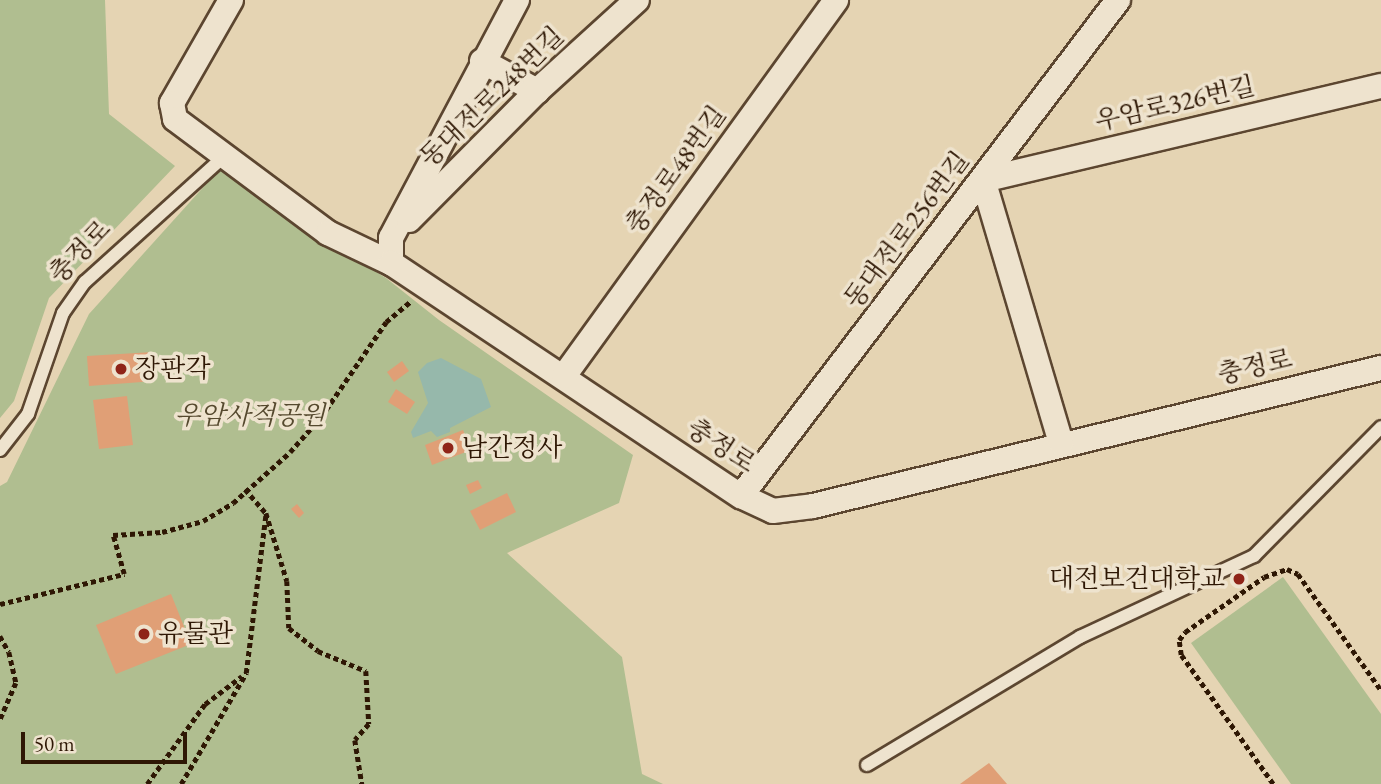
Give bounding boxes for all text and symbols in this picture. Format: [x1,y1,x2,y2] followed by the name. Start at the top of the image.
[413,20,571,174] street label: 동대전로248번길
[1092,70,1258,138] street label: 우암로326번길
[619,100,733,240] street label: 충정로48번길
[838,145,976,315] street label: 동대전로256번길
[43,214,117,290] street label: 충정로
[1215,343,1295,391] street label: 충정로
[135,353,210,385] place label: 장판각
[113,361,129,377] marker: 장판각
[175,400,325,432] park label: 우암사적공원
[681,412,761,480] street label: 충정로
[462,432,562,464] place label: 남간정사
[440,440,456,456] marker: 남간정사
[1049,563,1225,595] place label: 대전보건대학교
[1231,571,1247,587] marker: 대전보건대학교
[158,618,233,650] place label: 유물관
[136,626,152,642] marker: 유물관
[24,718,191,762] scale bar
[34,730,75,757] text: 50 m

